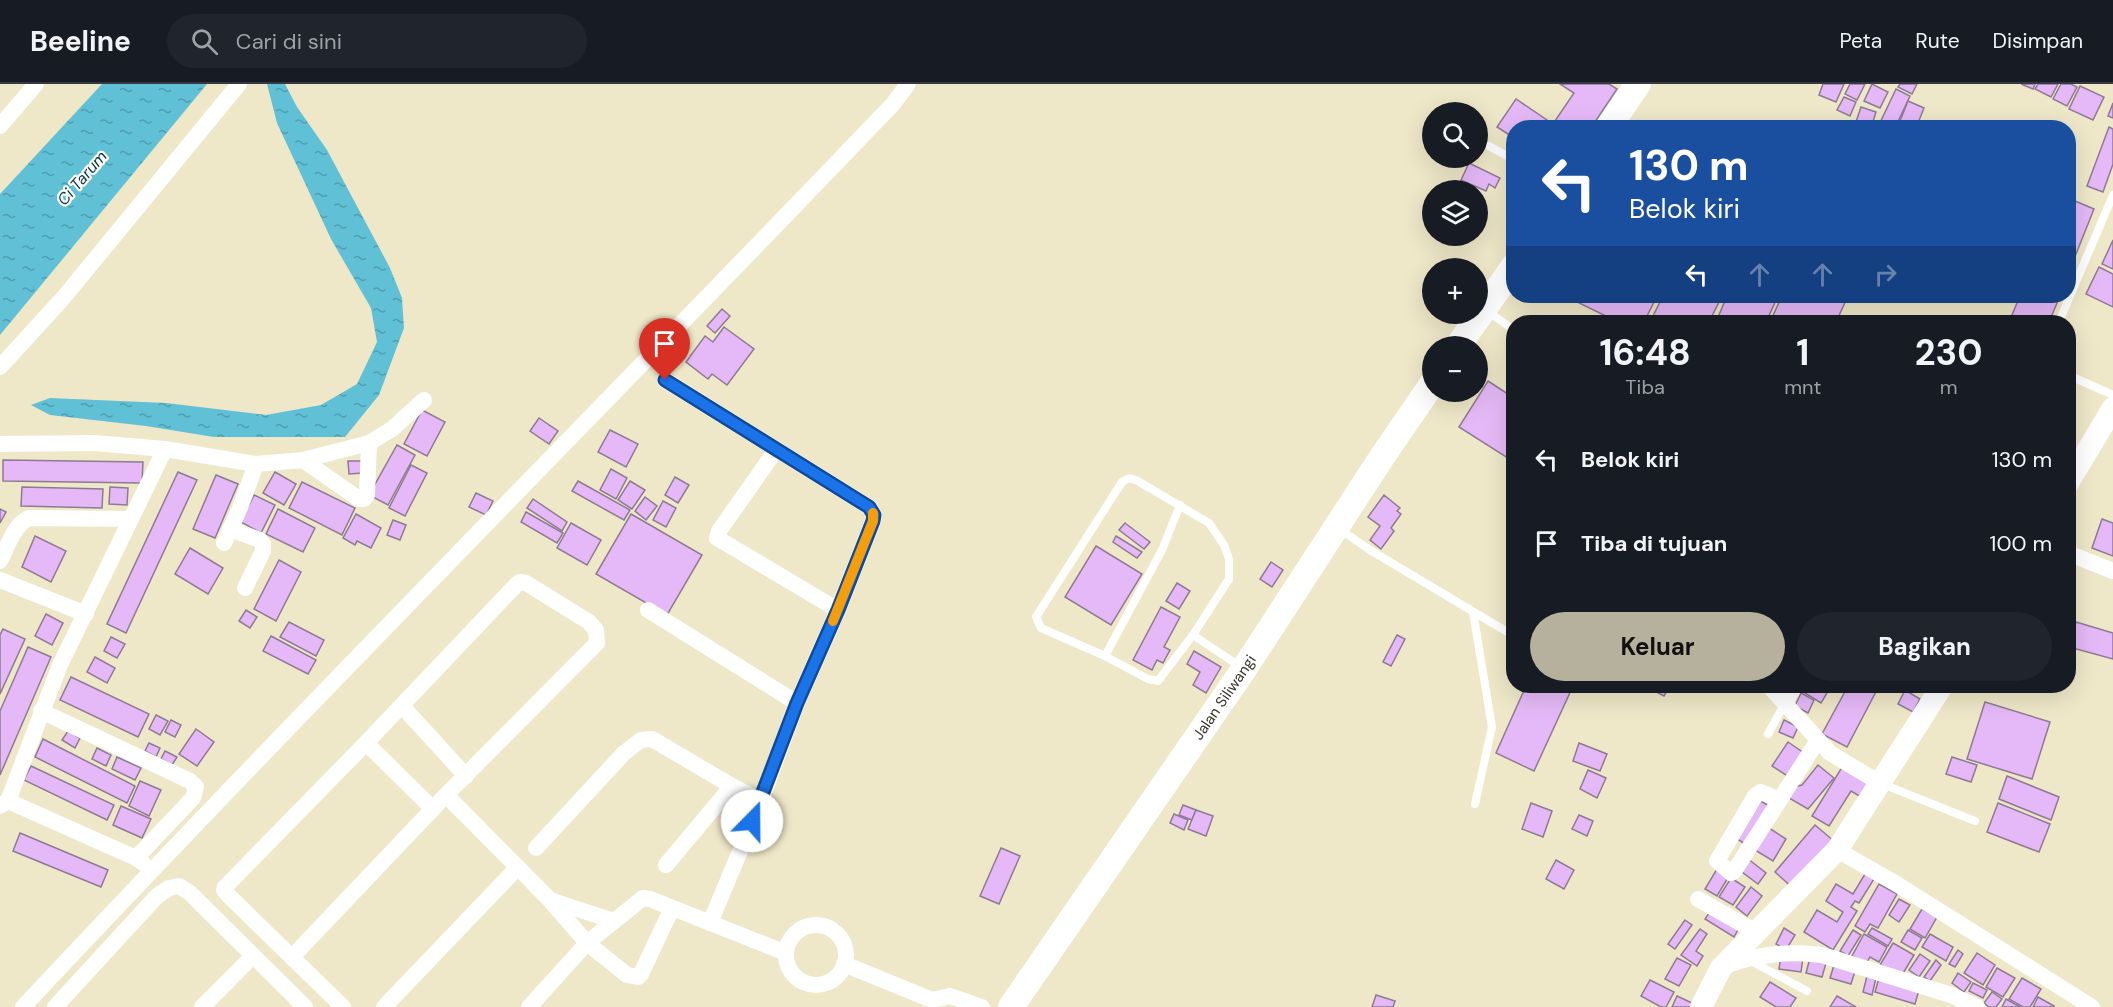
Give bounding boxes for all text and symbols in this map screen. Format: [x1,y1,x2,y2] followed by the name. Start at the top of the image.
[167,14,587,68] search box
[30,23,131,60] text: Beeline
[188,25,221,58] icon: search
[236,27,342,56] text: Cari di sini
[1839,27,1882,55] text: Peta
[1915,27,1960,55] text: Rute
[1993,27,2083,55] text: Disimpan
[1422,102,1488,402] map controls
[1422,102,1488,168] button: search
[1629,138,1749,193] text: 130 m
[1530,144,1608,222] icon: left
[52,146,112,210] water label: Ci Tarum
[1422,180,1488,246] button: layers
[1629,191,1740,226] text: Belok kiri
[1422,258,1488,324] button: +
[1680,258,1713,291] icon: left
[1743,258,1776,291] icon: ahead
[1806,258,1839,291] icon: ahead
[1869,258,1902,291] icon: right
[639,318,690,380] pin
[648,327,681,360] icon: arrive
[1599,329,1691,376] text: 16:48
[1796,329,1809,376] text: 1
[1915,329,1983,376] text: 230
[1422,336,1488,402] button: −
[1625,374,1665,400] text: Tiba
[1784,374,1821,400] text: mnt
[1940,374,1958,400] text: m
[1530,443,1563,476] icon: left
[1581,445,1679,474] text: Belok kiri
[1992,445,2052,474] text: 130 m
[1530,527,1563,560] icon: arrive
[1581,529,1727,558] text: Tiba di tujuan
[1990,529,2052,558] text: 100 m
[1530,612,1785,681] button: Keluar
[1797,612,2052,681] button: Bagikan
[1188,651,1261,744] street label: Jalan Siliwangi
[720,789,784,853] position arrow

